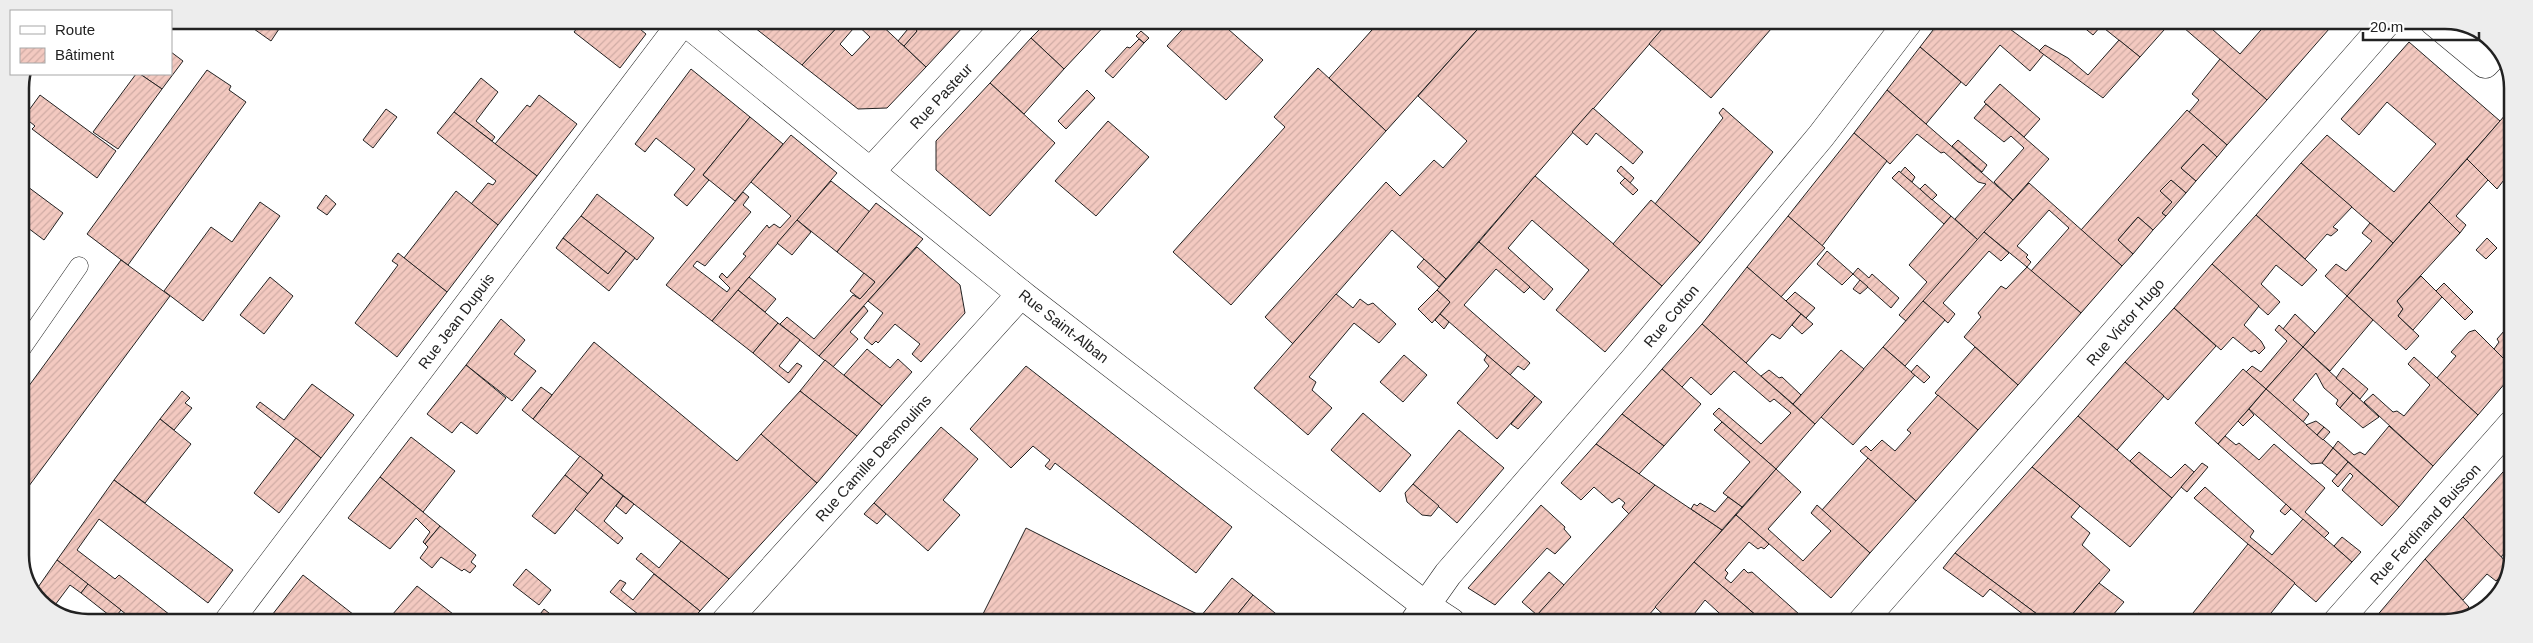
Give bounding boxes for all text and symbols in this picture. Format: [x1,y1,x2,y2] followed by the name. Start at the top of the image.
[10,10,172,75] legend
[2363,10,2479,42] scale bar
[2370,18,2403,35] text: 20 m
[55,21,95,38] text: Route
[55,46,115,63] text: Bâtiment
[906,60,976,132] street label: Rue Pasteur
[415,270,497,372] street label: Rue Jean Dupuis
[2083,275,2167,369] street label: Rue Victor Hugo
[1640,281,1702,351] street label: Rue Cotton
[1016,286,1112,366] street label: Rue Saint-Alban
[812,391,934,525] street label: Rue Camille Desmoulins
[2366,460,2484,588] street label: Rue Ferdinand Buisson

